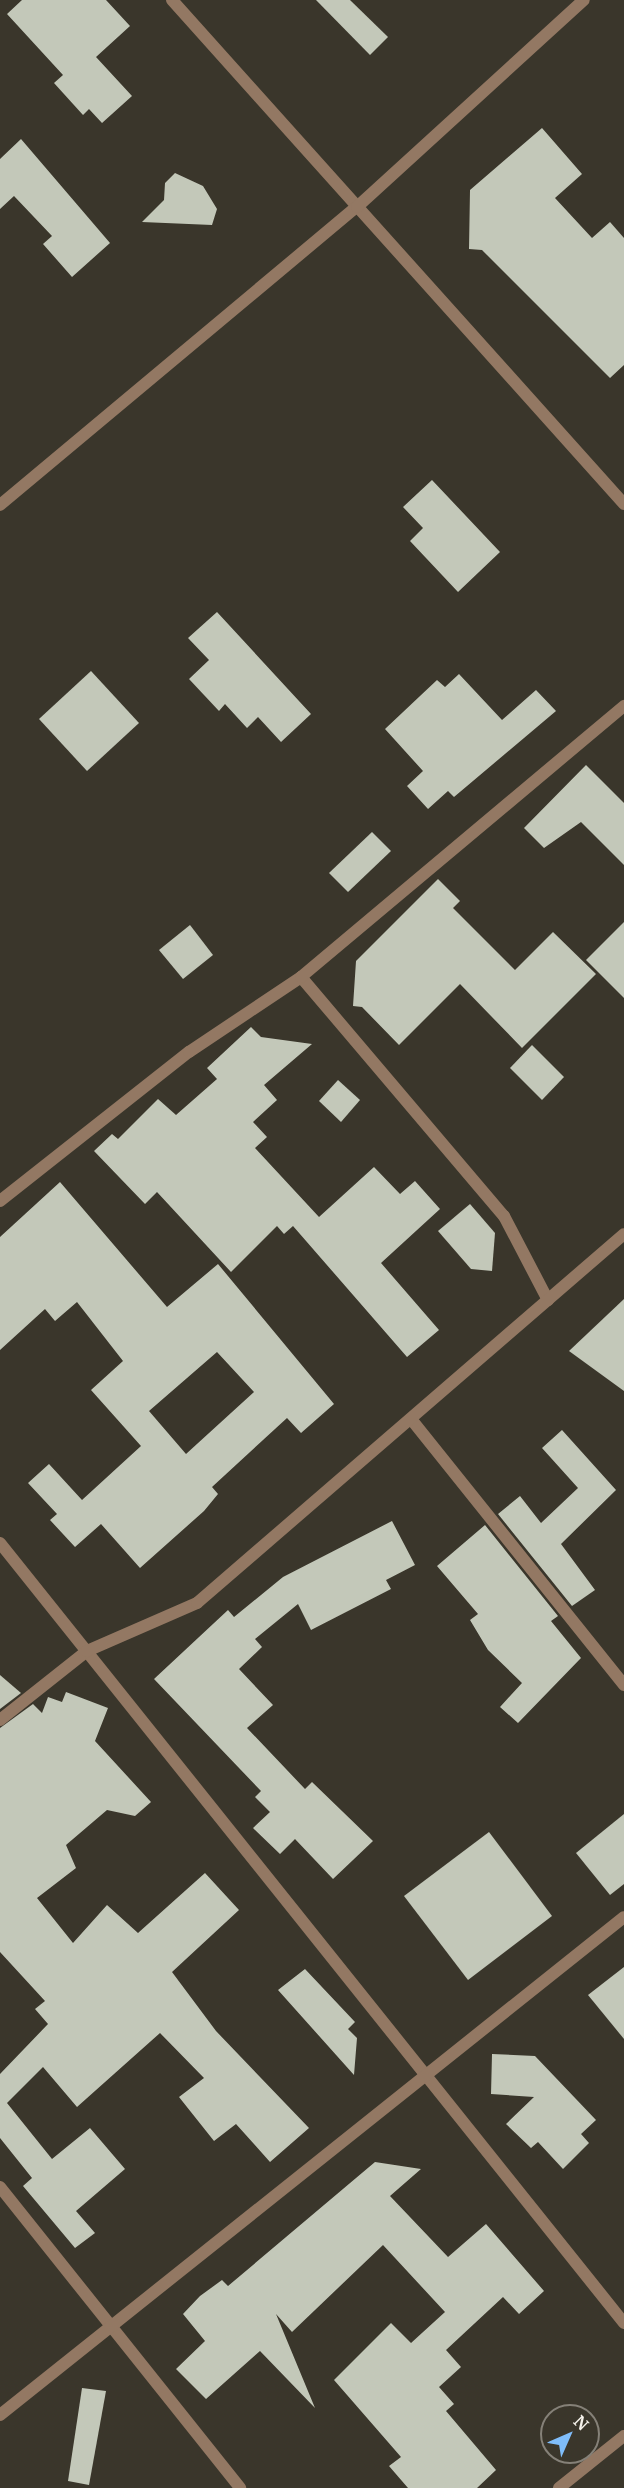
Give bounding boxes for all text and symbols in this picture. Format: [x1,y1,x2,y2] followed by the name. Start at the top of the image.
[540,2404,600,2464] north arrow
[570,2411,593,2434] text: N

